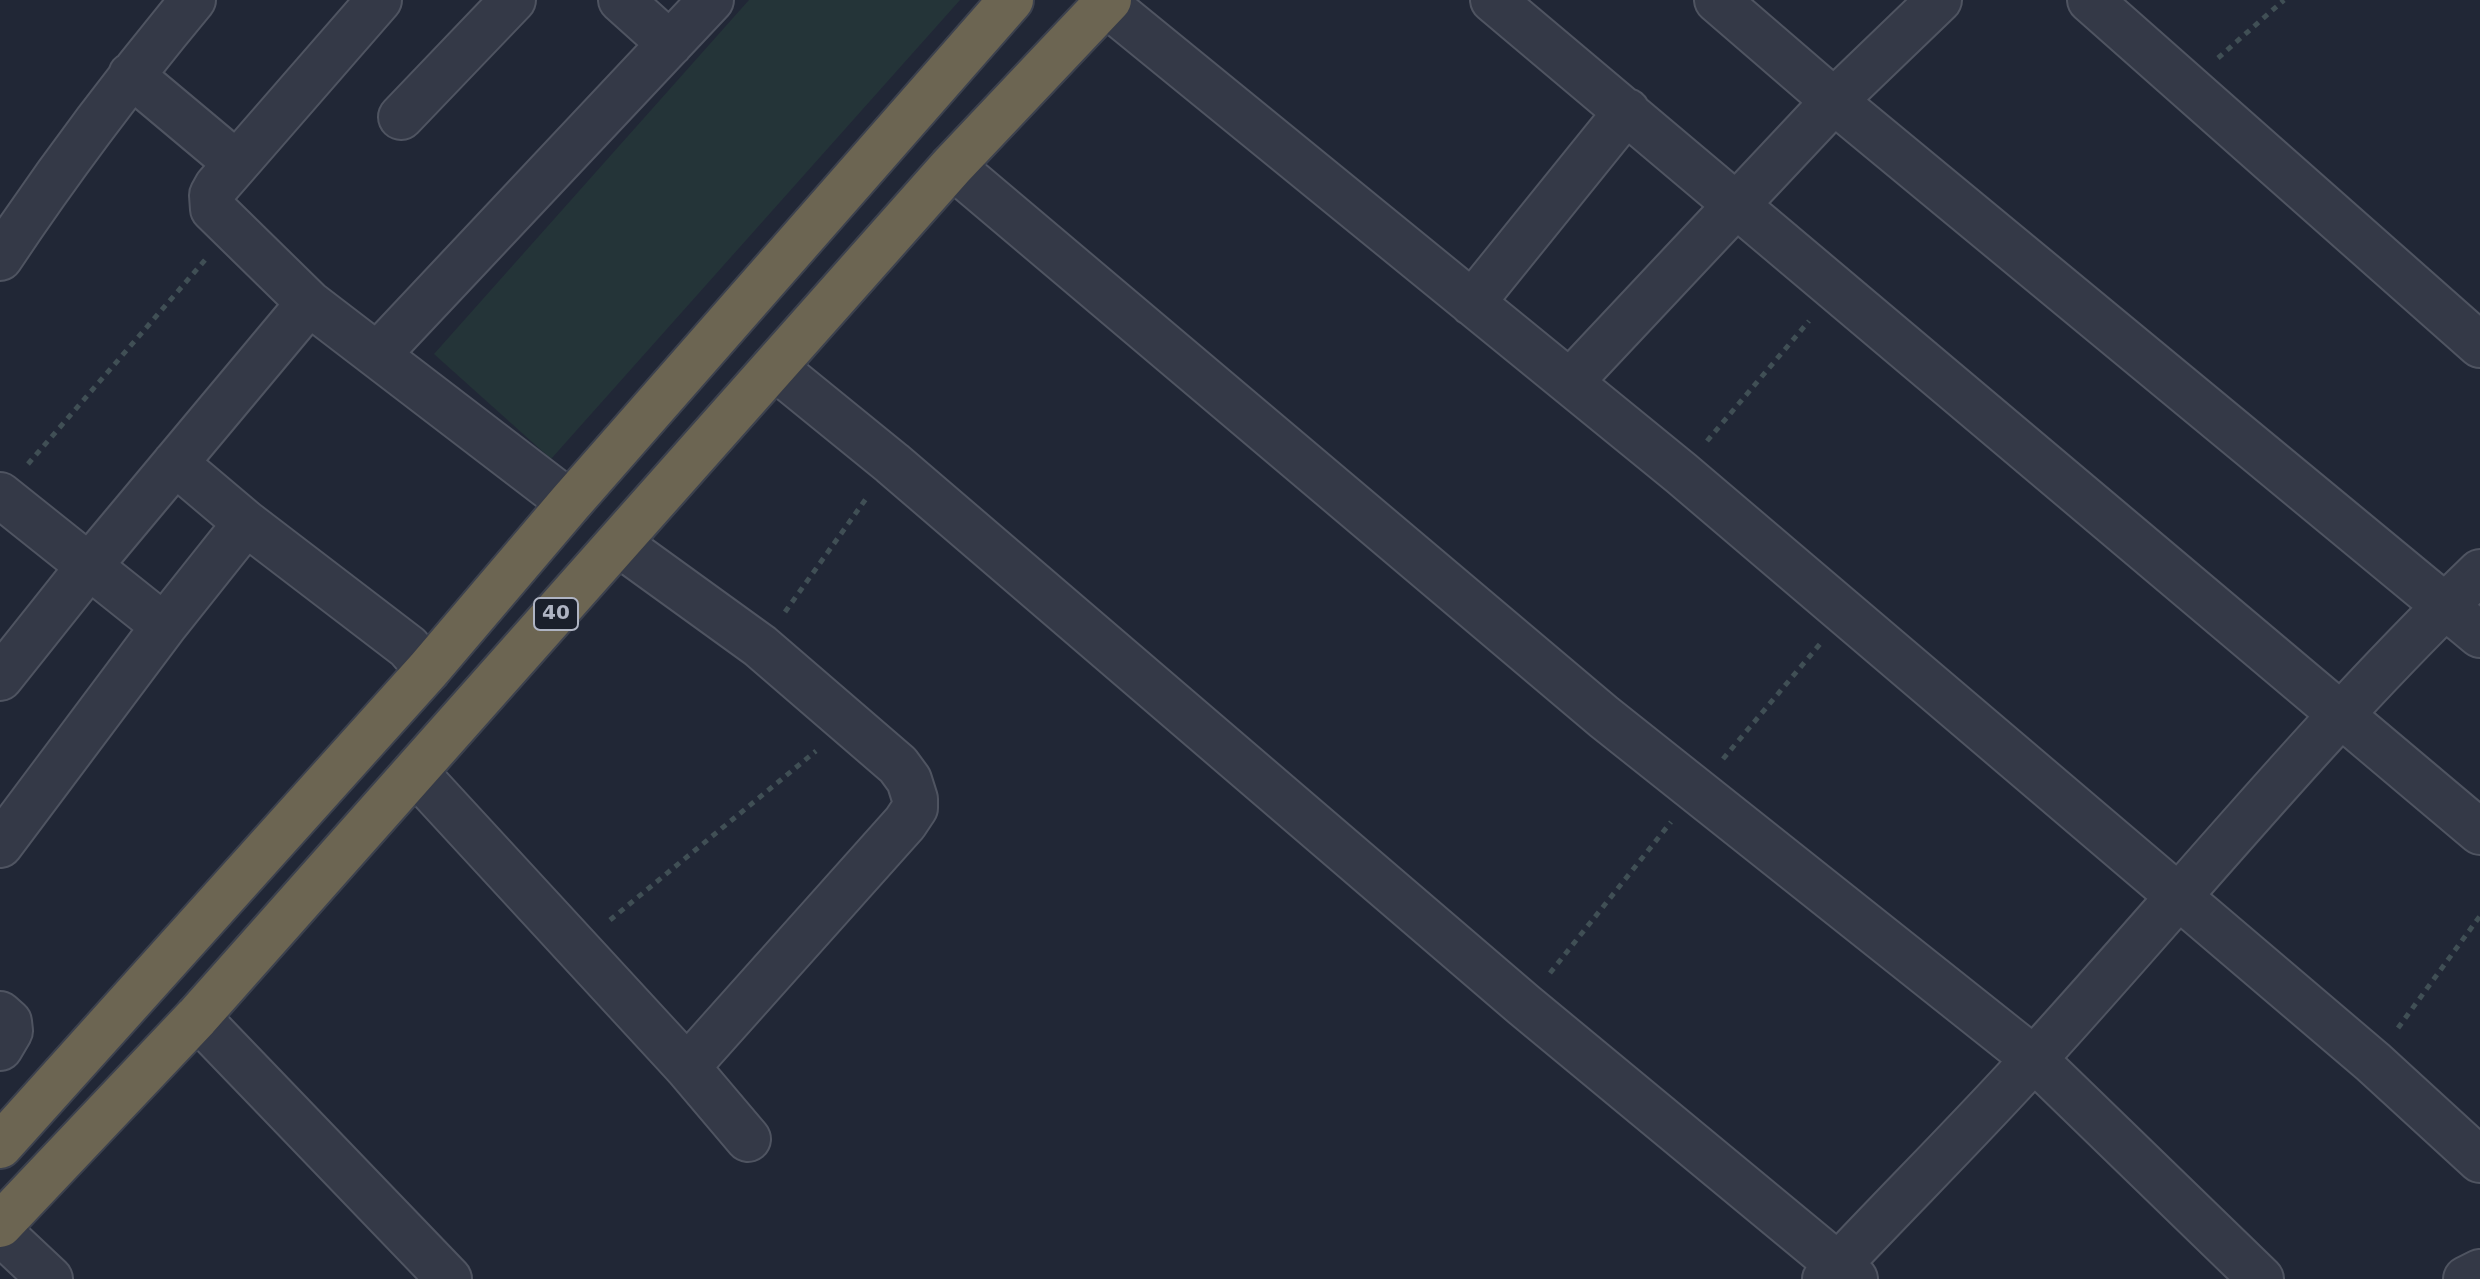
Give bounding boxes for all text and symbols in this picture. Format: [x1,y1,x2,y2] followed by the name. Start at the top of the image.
[534,598,578,630] road number: 40

